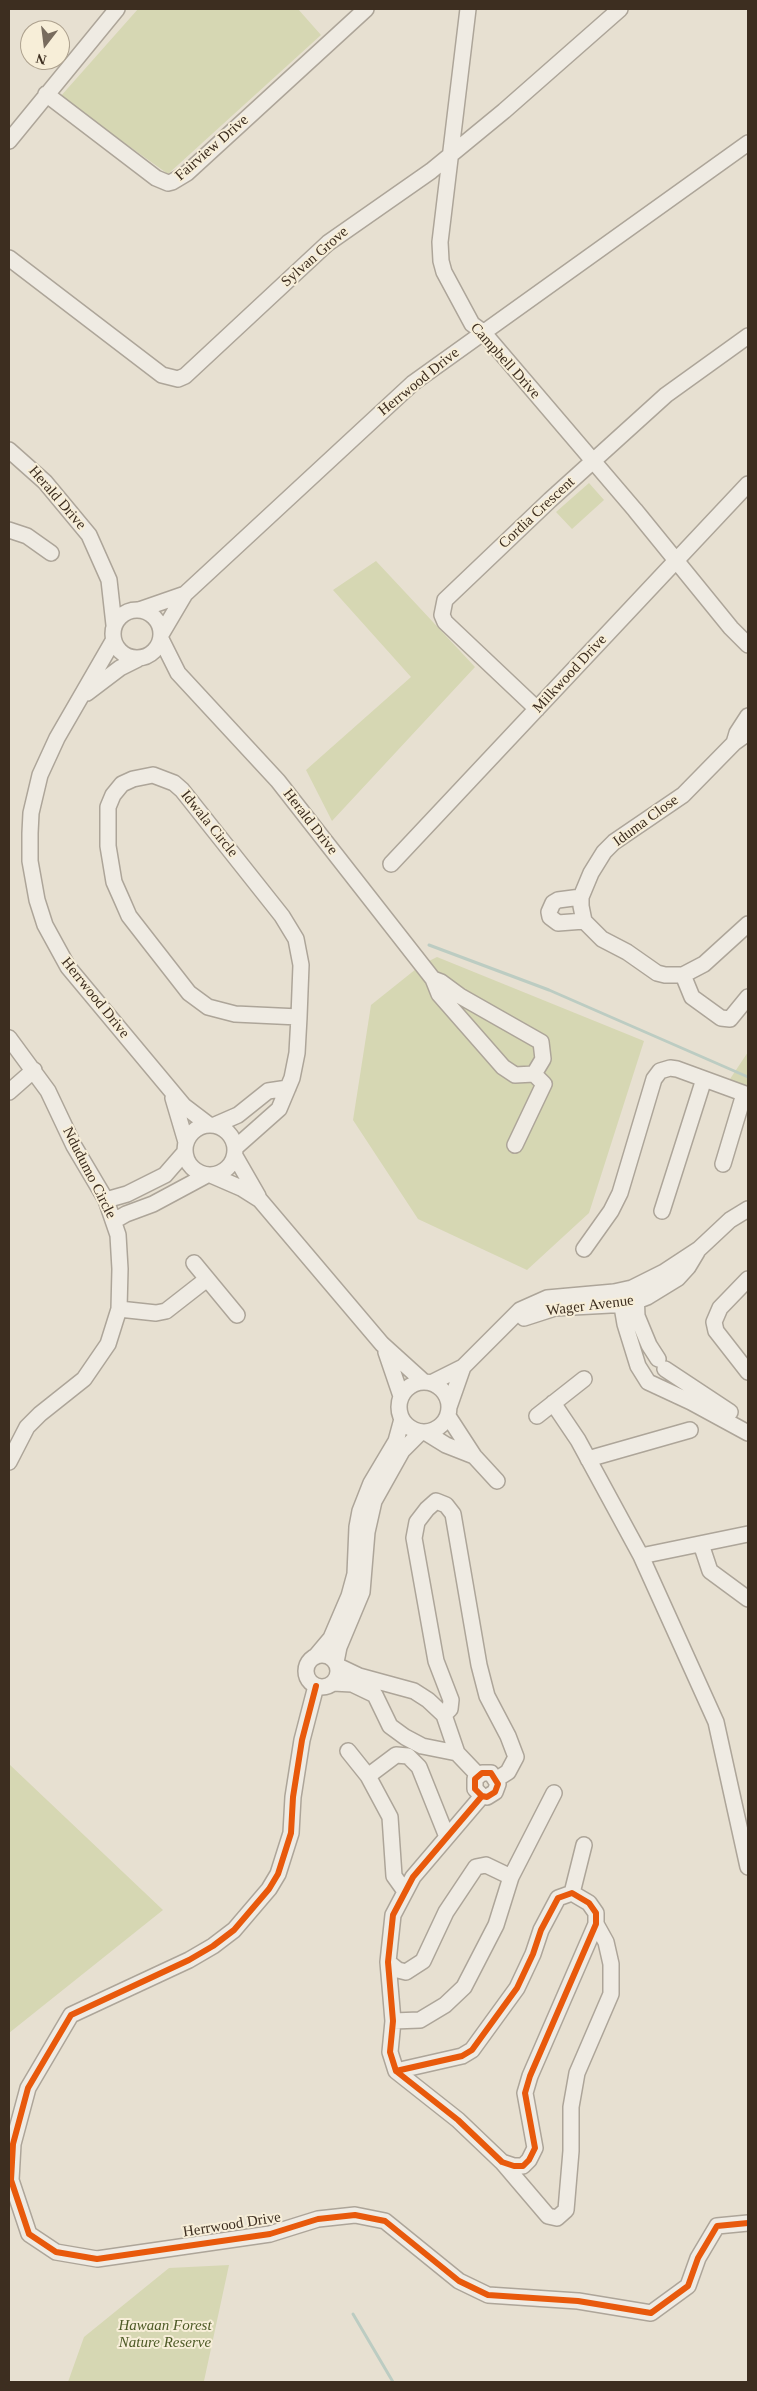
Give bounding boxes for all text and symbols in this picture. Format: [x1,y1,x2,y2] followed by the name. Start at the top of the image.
[20,20,70,70] north arrow
[34,50,48,68] text: N
[172,111,252,185] street label: Fairview Drive
[278,223,352,291] street label: Sylvan Grove
[466,319,544,403] street label: Campbell Drive
[375,344,463,420] street label: Herrwood Drive
[24,462,90,534] street label: Herald Drive
[495,473,579,553] street label: Cordia Crescent
[529,631,611,717] street label: Milkwood Drive
[279,785,341,859] street label: Herald Drive
[176,787,242,861] street label: Idwala Circle
[610,791,682,851] street label: Iduma Close
[57,954,133,1042] street label: Herrwood Drive
[58,1124,120,1222] street label: Ndudumo Circle
[545,1292,635,1320] street label: Wager Avenue
[182,2208,282,2242] street label: Herrwood Drive
[118,2317,212,2352] park label: Hawaan Forest Nature Reserve

